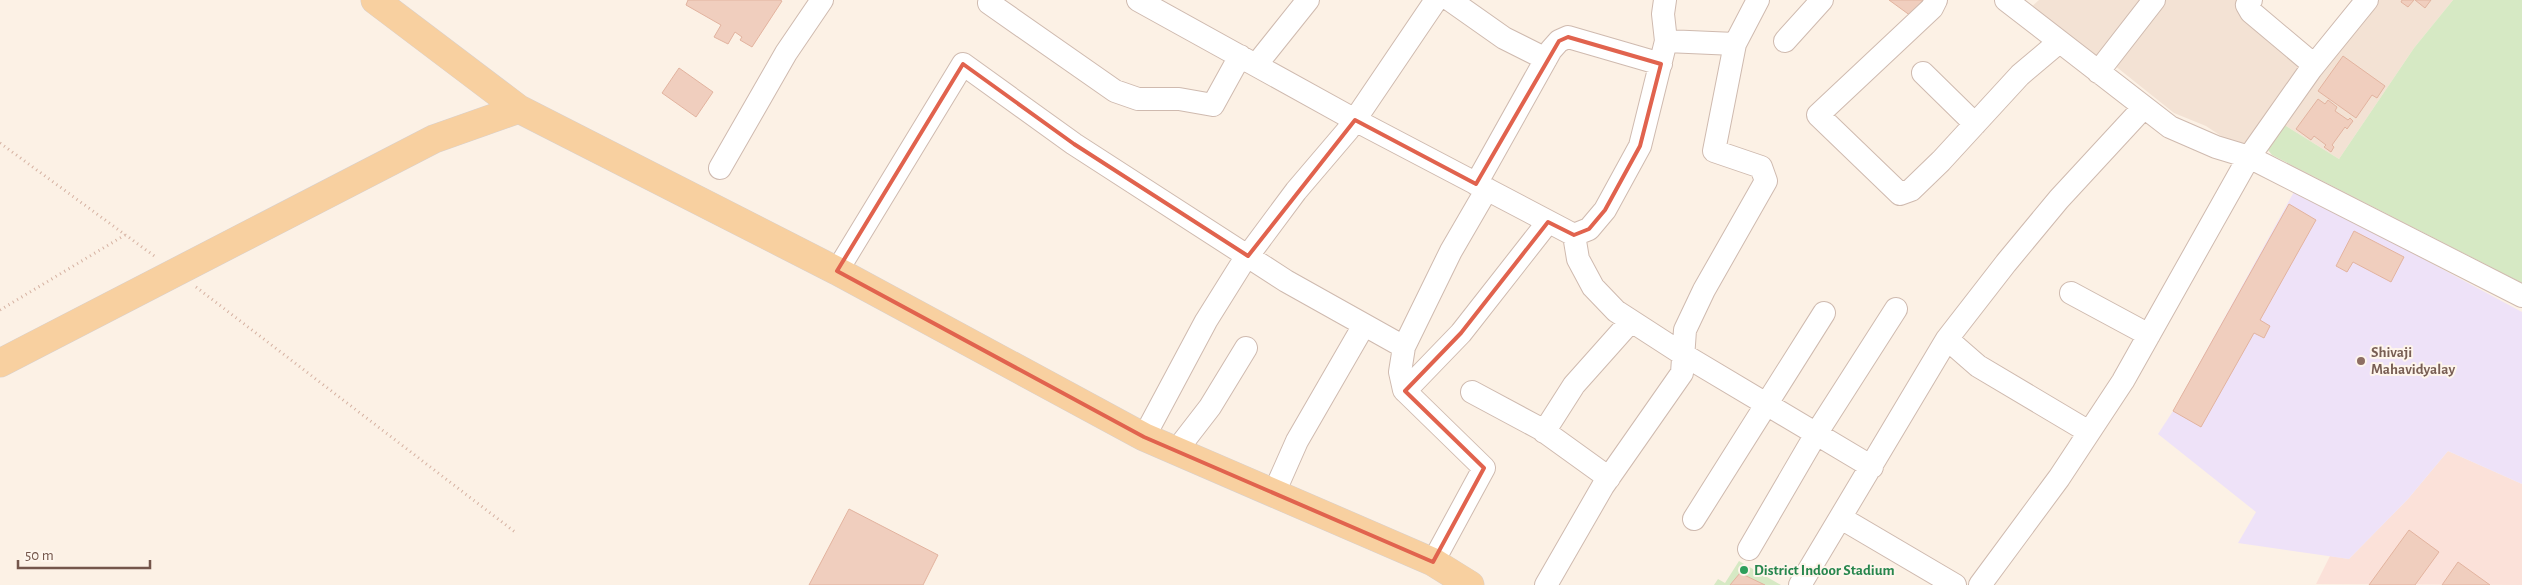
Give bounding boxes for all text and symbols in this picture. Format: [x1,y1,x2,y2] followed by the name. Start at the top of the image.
[2371,345,2455,377] place label: Shivaji Mahavidyalay
[2355,355,2367,367] marker: Shivaji Mahavidyalay
[18,538,150,570] scale bar
[25,548,54,563] text: 50 m
[1754,563,1895,578] place label: District Indoor Stadium
[1738,564,1750,576] marker: District Indoor Stadium

